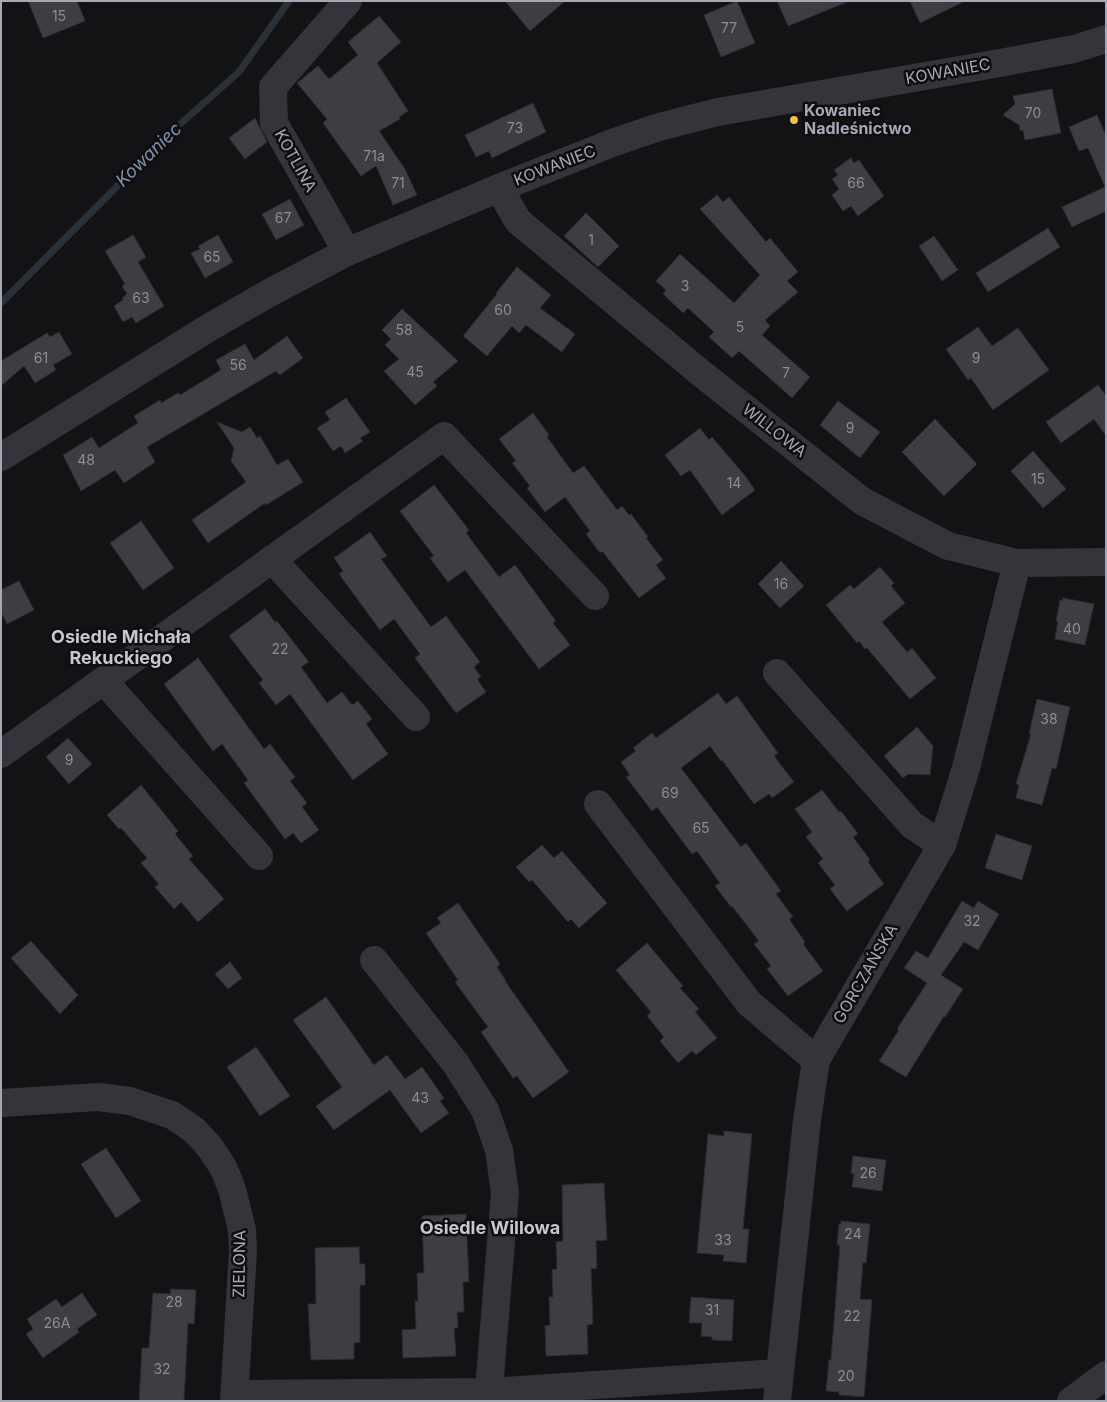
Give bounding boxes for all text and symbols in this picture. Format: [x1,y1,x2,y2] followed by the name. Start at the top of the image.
[52,9,66,25] house number: 15
[721,21,737,37] house number: 77
[904,55,992,89] street label: KOWANIEC
[804,101,911,139] place label: Kowaniec Nadleśnictwo
[1025,106,1041,122] house number: 70
[788,114,800,126] marker: Kowaniec Nadleśnictwo
[112,118,186,192] water label: Kowaniec
[507,121,523,137] house number: 73
[270,126,320,196] street label: KOTLINA
[511,142,599,190] street label: KOWANIEC
[363,149,385,165] house number: 71a
[391,176,405,192] house number: 71
[847,176,865,192] house number: 66
[275,211,291,227] house number: 67
[588,233,594,249] house number: 1
[203,250,221,266] house number: 65
[681,279,689,295] house number: 3
[132,291,150,307] house number: 63
[494,303,512,319] house number: 60
[736,320,744,336] house number: 5
[395,323,413,339] house number: 58
[34,351,48,367] house number: 61
[972,351,980,367] house number: 9
[229,358,247,374] house number: 56
[406,365,424,381] house number: 45
[782,366,790,382] house number: 7
[738,400,810,462] street label: WILLOWA
[846,421,854,437] house number: 9
[77,453,95,469] house number: 48
[1031,472,1045,488] house number: 15
[727,476,741,492] house number: 14
[774,577,788,593] house number: 16
[1063,622,1081,638] house number: 40
[51,627,191,670] district label: Osiedle Michała Rekuckiego
[271,642,289,658] house number: 22
[1040,712,1058,728] house number: 38
[65,753,73,769] house number: 9
[661,786,679,802] house number: 69
[692,821,710,837] house number: 65
[963,914,981,930] house number: 32
[830,921,902,1027] street label: GORCZAŃSKA
[411,1091,429,1107] house number: 43
[859,1166,877,1182] house number: 26
[420,1218,560,1240] district label: Osiedle Willowa
[844,1227,862,1243] house number: 24
[230,1230,250,1298] street label: ZIELONA
[714,1233,732,1249] house number: 33
[165,1295,183,1311] house number: 28
[705,1303,719,1319] house number: 31
[843,1309,861,1325] house number: 22
[44,1316,70,1332] house number: 26A
[153,1362,171,1378] house number: 32
[837,1369,855,1385] house number: 20

